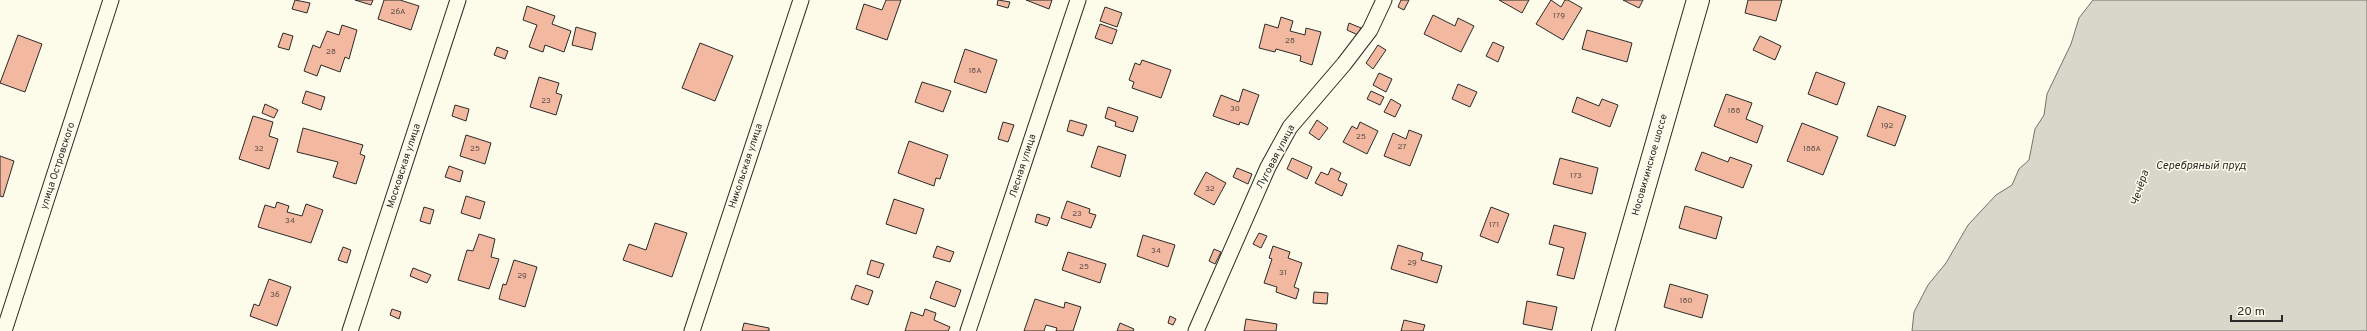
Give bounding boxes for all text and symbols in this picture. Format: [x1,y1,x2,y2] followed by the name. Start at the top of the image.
[391,7,406,17] house number: 26А
[1553,11,1565,21] house number: 179
[1285,36,1295,46] house number: 28
[326,47,336,57] house number: 28
[968,66,982,76] house number: 18А
[541,96,551,106] house number: 23
[1230,104,1240,114] house number: 30
[1728,106,1740,116] house number: 188
[1629,113,1671,217] street label: Носовихинское шоссе
[38,120,78,211] street label: улица Островского
[1881,121,1893,131] house number: 192
[384,122,424,210] street label: Московская улица
[726,122,766,210] street label: Никольская улица
[1254,123,1298,191] street label: Луговая улица
[1007,132,1039,200] street label: Лесная улица
[1356,132,1366,142] house number: 25
[1398,142,1407,152] house number: 27
[254,144,264,154] house number: 32
[470,144,480,154] house number: 25
[1803,144,1822,154] house number: 188А
[2156,159,2246,173] water label: Серебряный пруд
[2128,168,2152,207] water label: Чечёра
[1570,171,1582,181] house number: 173
[1205,184,1215,194] house number: 32
[1072,209,1082,219] house number: 23
[285,216,295,226] house number: 34
[1489,220,1499,230] house number: 171
[1151,246,1161,256] house number: 34
[1407,258,1417,268] house number: 29
[1079,262,1089,272] house number: 25
[1279,268,1287,278] house number: 31
[517,271,527,281] house number: 29
[270,290,280,300] house number: 36
[1680,296,1692,306] house number: 180
[2231,297,2282,323] scale bar
[2237,304,2265,320] text: 20 m

